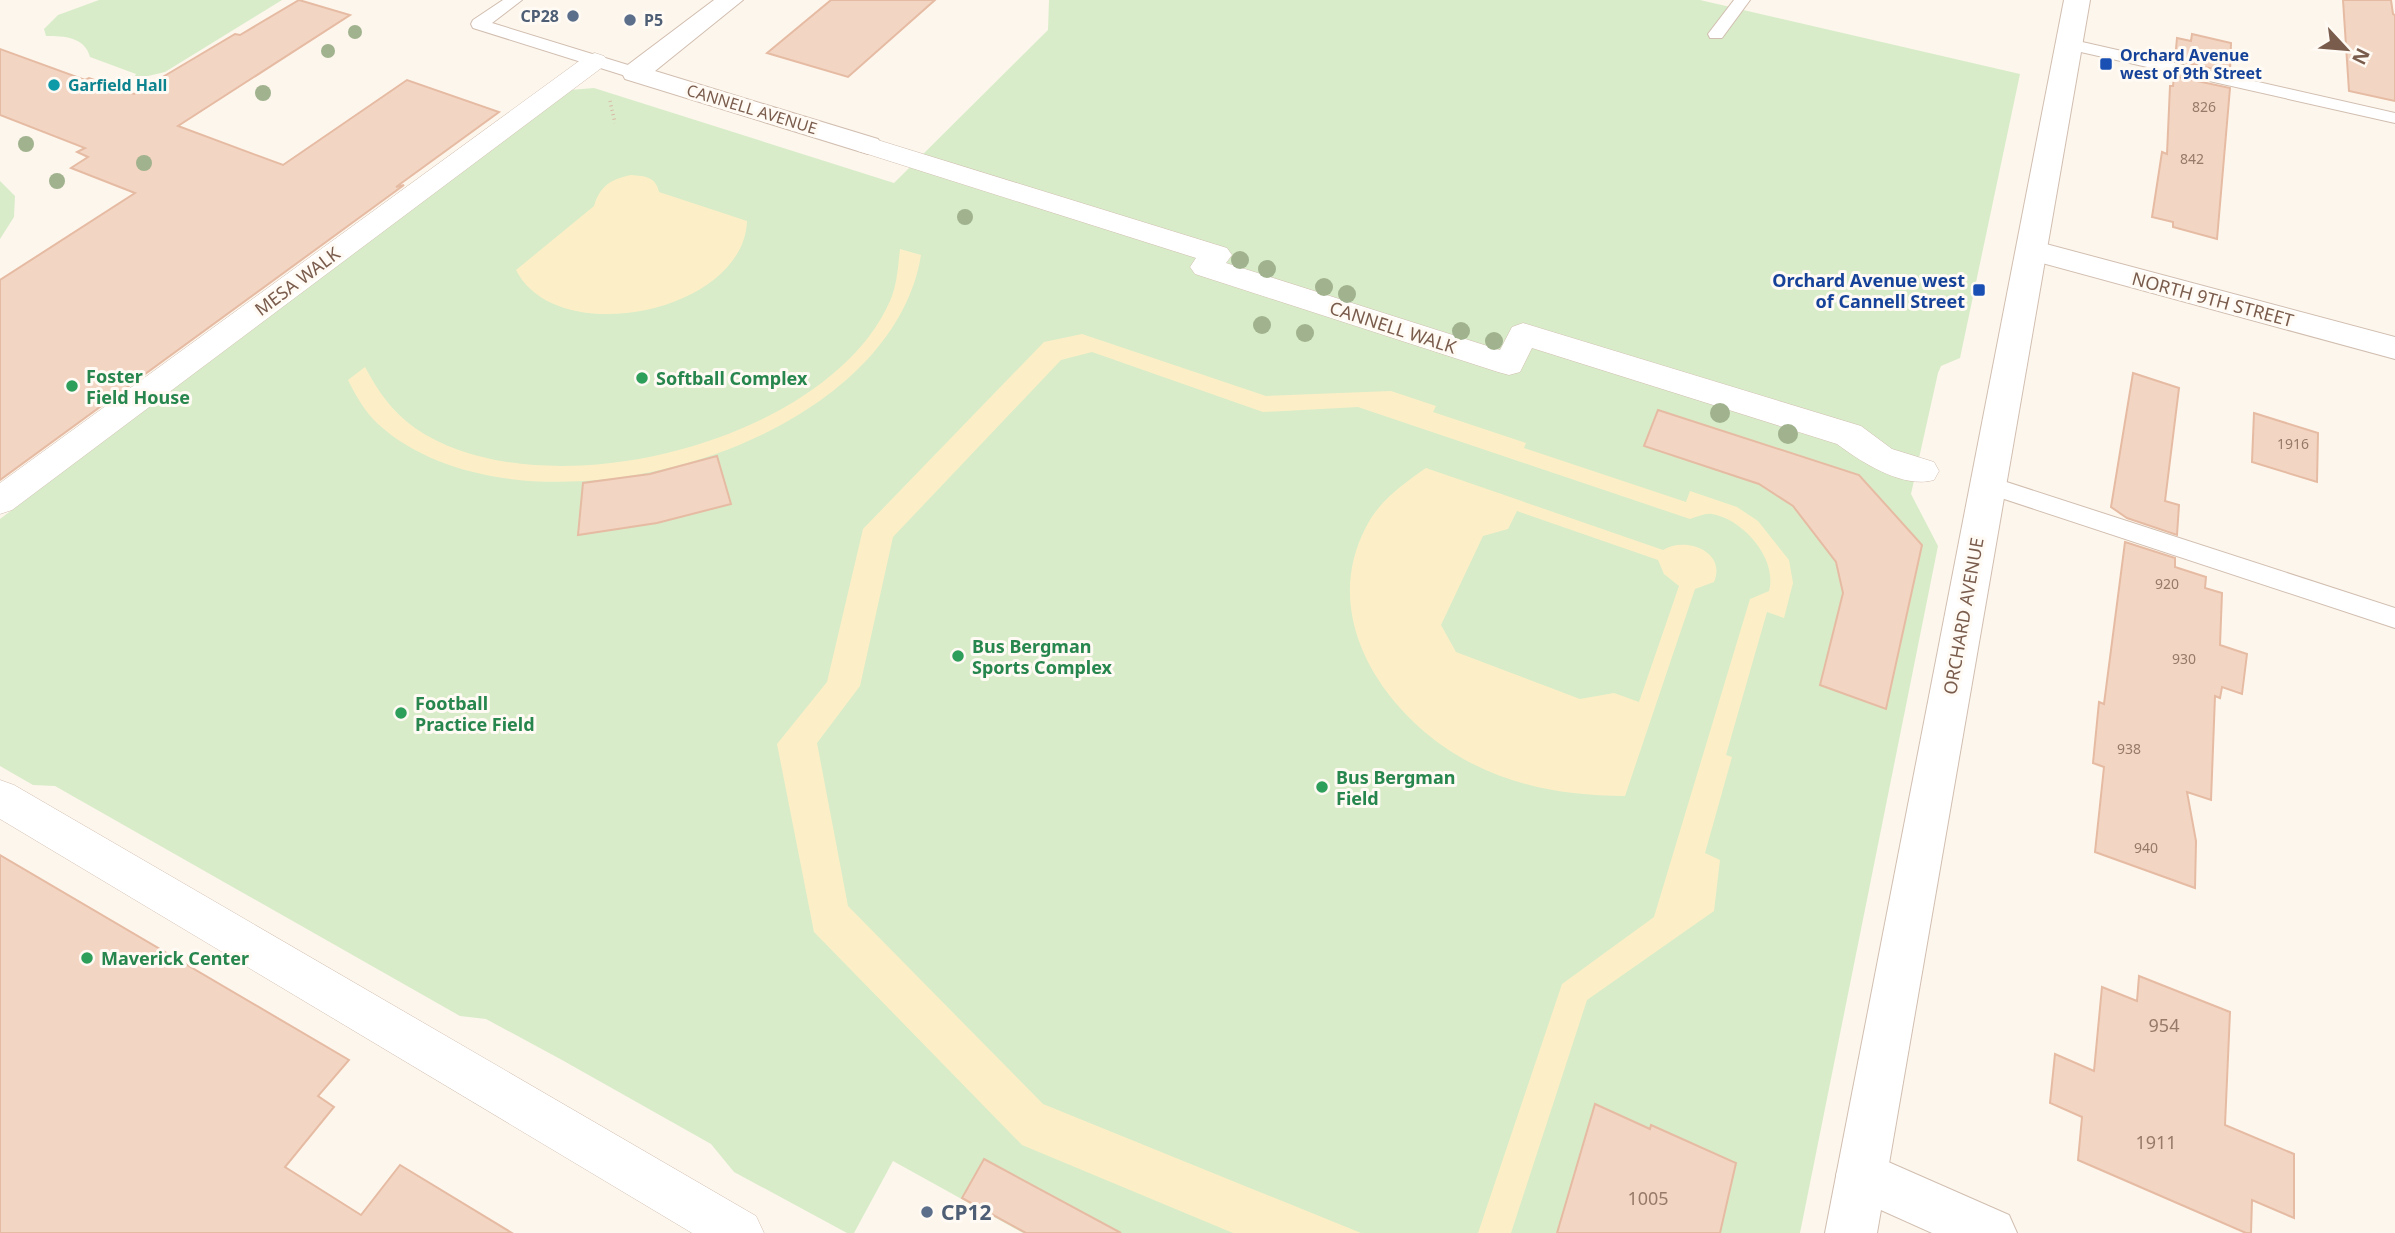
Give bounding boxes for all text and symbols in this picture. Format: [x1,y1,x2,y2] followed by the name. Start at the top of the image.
[520,5,559,27] place label: CP28
[565,8,581,24] marker: CP28
[644,9,663,31] place label: P5
[622,12,638,28] marker: P5
[2311,14,2381,84] north arrow
[2120,44,2262,84] place label: Orchard Avenue west of 9th Street
[2346,44,2376,69] text: N
[2098,56,2114,72] marker: Orchard Avenue west of 9th Street
[68,74,167,96] place label: Garfield Hall
[46,77,62,93] marker: Garfield Hall
[684,79,820,139] street label: CANNELL AVENUE
[2192,97,2216,116] house number: 826
[2180,149,2204,168] house number: 842
[250,241,345,321] street label: MESA WALK
[2130,266,2296,332] street label: NORTH 9TH STREET
[1772,268,1965,313] place label: Orchard Avenue west of Cannell Street
[1971,282,1987,298] marker: Orchard Avenue west of Cannell Street
[1327,295,1460,359] street label: CANNELL WALK
[86,364,190,409] place label: Foster Field House
[656,366,808,390] place label: Softball Complex
[634,370,650,386] marker: Softball Complex
[64,378,80,394] marker: Foster Field House
[2277,434,2309,453] house number: 1916
[1937,536,1989,696] street label: ORCHARD AVENUE
[2155,574,2179,593] house number: 920
[972,634,1113,679] place label: Bus Bergman Sports Complex
[950,648,966,664] marker: Bus Bergman Sports Complex
[2172,649,2196,668] house number: 930
[415,691,535,736] place label: Football Practice Field
[393,705,409,721] marker: Football Practice Field
[2117,739,2141,758] house number: 938
[1336,765,1455,810] place label: Bus Bergman Field
[1314,779,1330,795] marker: Bus Bergman Field
[2134,838,2158,857] house number: 940
[101,946,249,970] place label: Maverick Center
[79,950,95,966] marker: Maverick Center
[2149,1013,2179,1037] house number: 954
[2135,1130,2177,1154] house number: 1911
[1627,1186,1669,1210] house number: 1005
[941,1198,992,1226] place label: CP12
[919,1204,935,1220] marker: CP12

